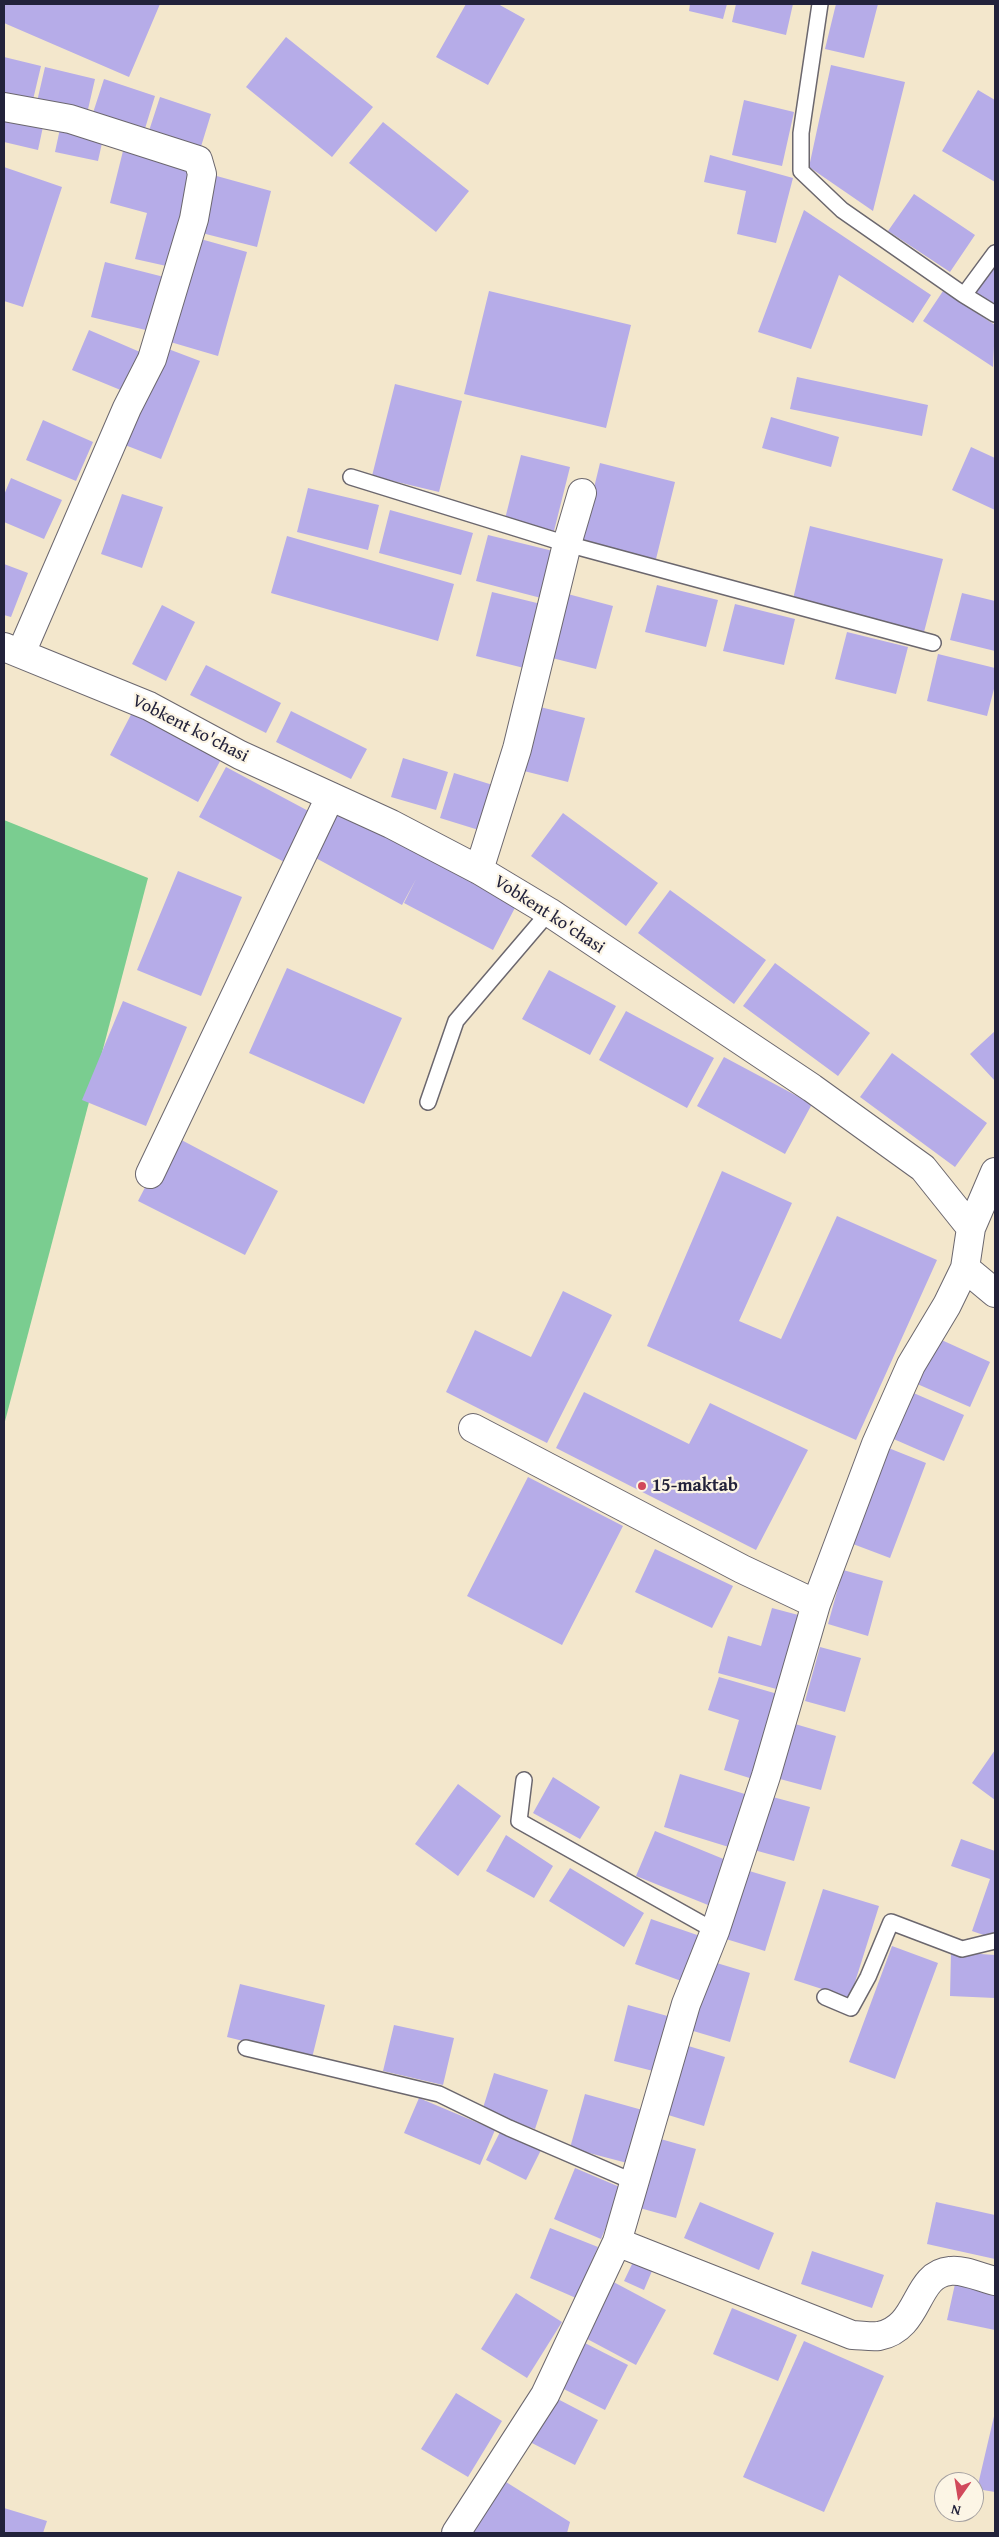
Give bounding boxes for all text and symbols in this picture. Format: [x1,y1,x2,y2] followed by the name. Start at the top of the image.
[128,690,252,768] street label: Vobkent ko'chasi
[489,871,609,959] street label: Vobkent ko'chasi
[652,1475,738,1497] place label: 15-maktab
[636,1480,648,1492] marker: 15-maktab
[934,2472,984,2522] north arrow
[949,2500,963,2521] text: N

